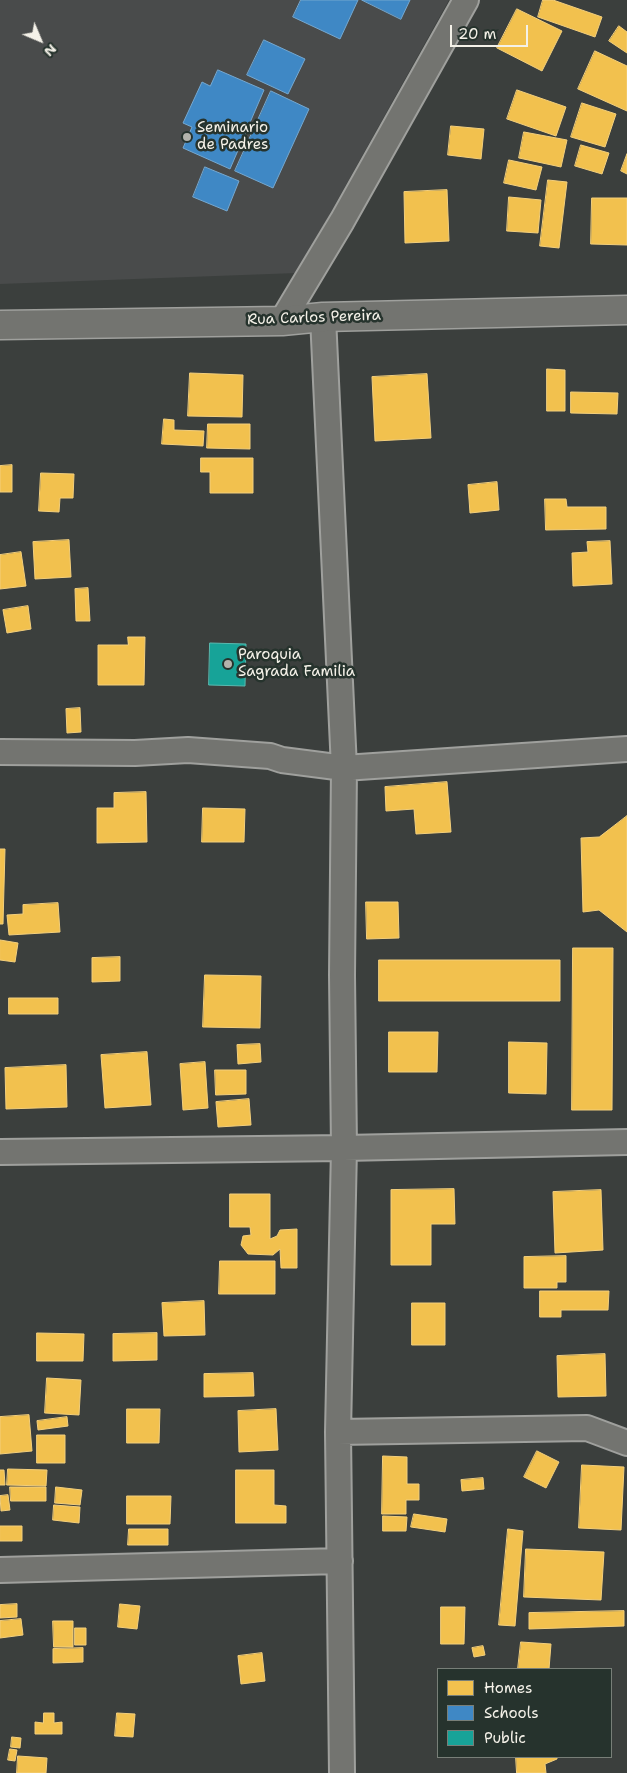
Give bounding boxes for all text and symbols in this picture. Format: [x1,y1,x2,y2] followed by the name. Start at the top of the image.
[15,15,65,65] north arrow
[452,15,530,47] scale bar
[458,24,497,44] text: 20 m
[40,40,61,61] text: N
[197,119,268,154] place label: Seminario de Padres
[181,131,193,143] marker: Seminario de Padres
[247,307,381,329] street label: Rua Carlos Pereira
[238,646,355,681] place label: Paroquia Sagrada Familia
[222,658,234,670] marker: Paroquia Sagrada Familia
[437,1668,612,1758] legend
[484,1678,532,1698] text: Homes
[484,1703,539,1723] text: Schools
[484,1728,526,1748] text: Public

